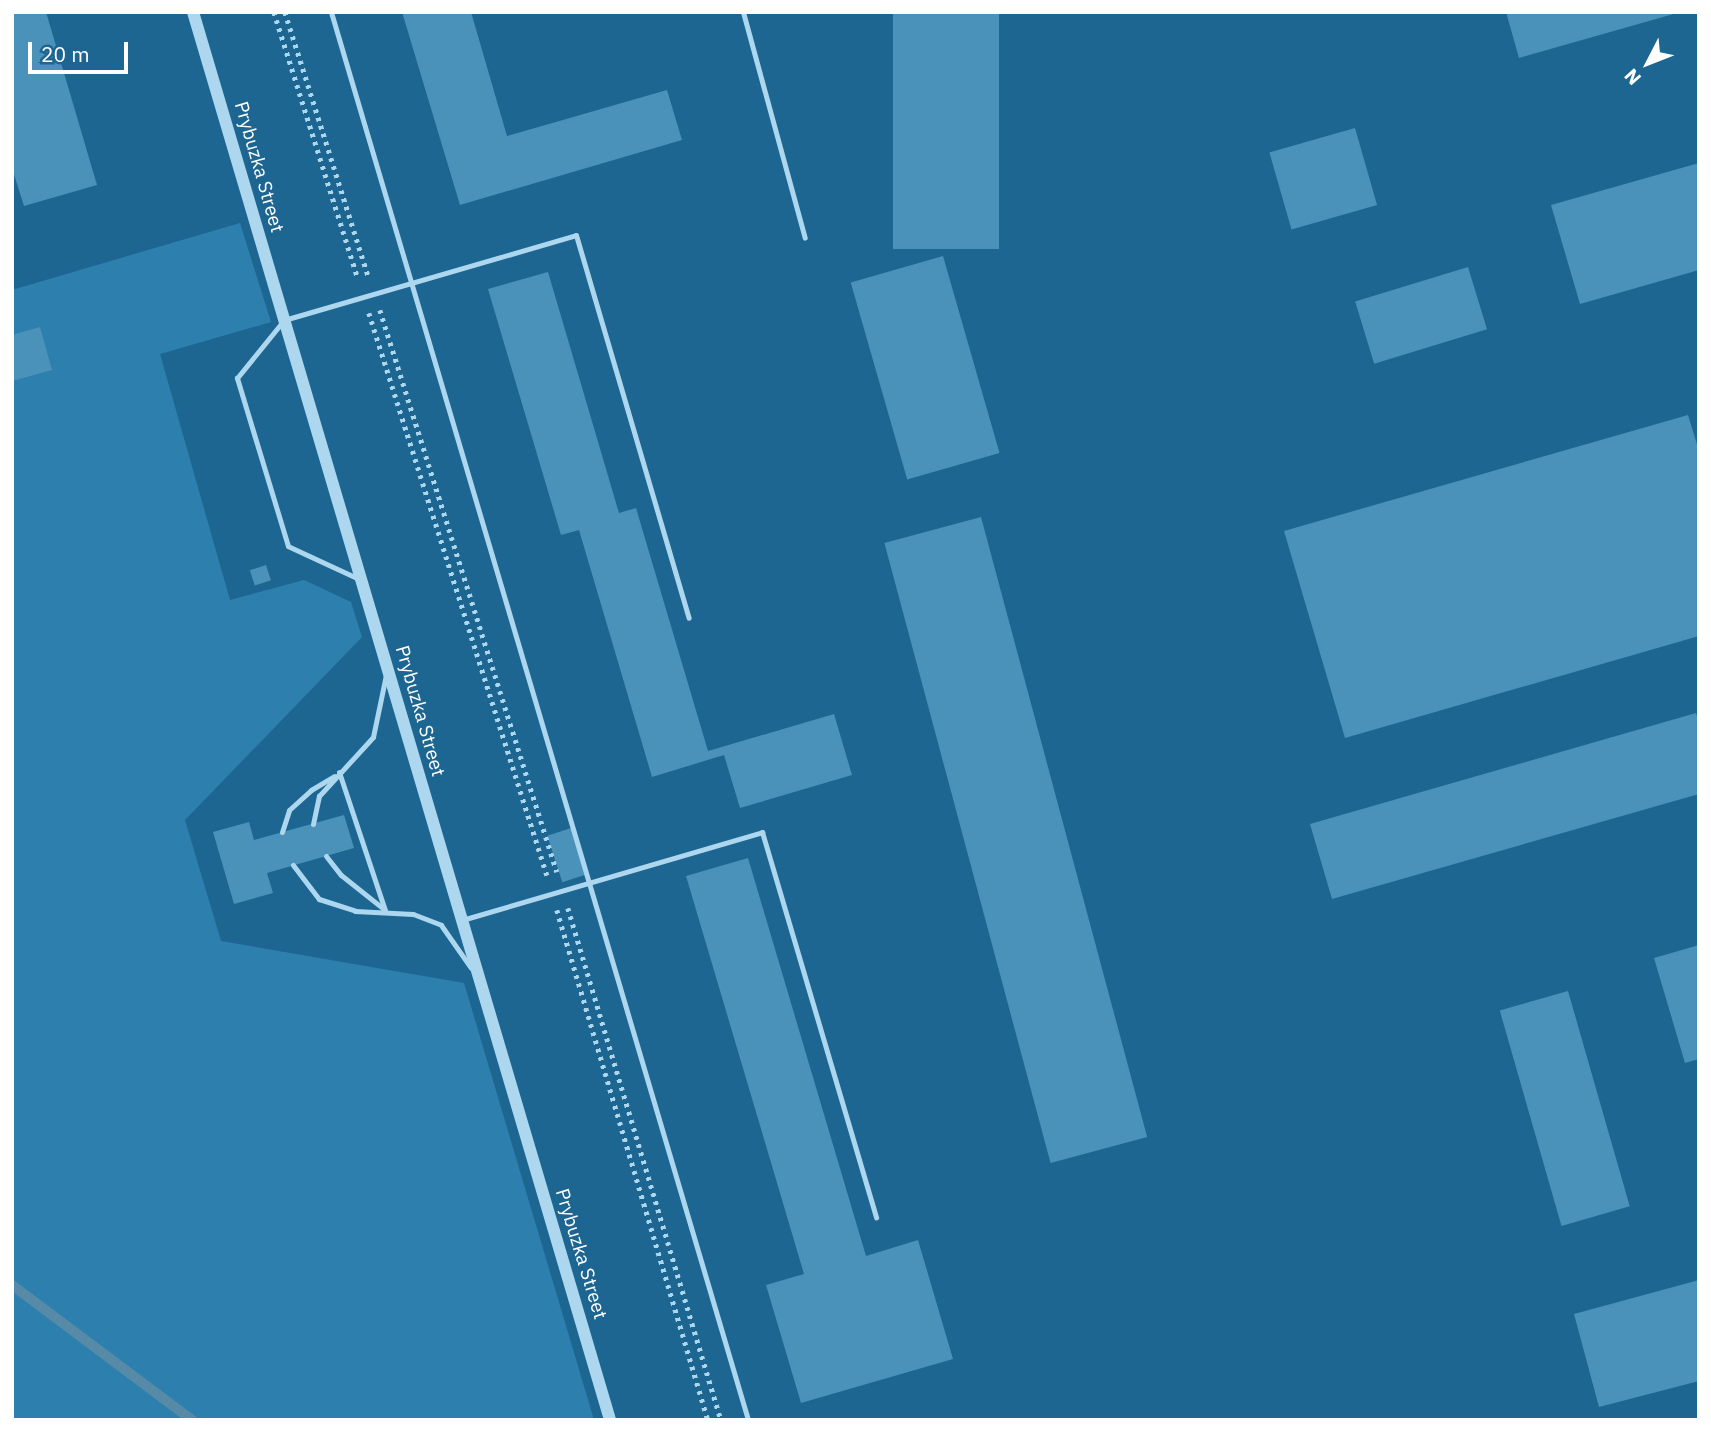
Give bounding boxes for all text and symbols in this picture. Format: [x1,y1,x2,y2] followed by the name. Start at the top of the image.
[32,28,131,72] scale bar
[1613,28,1683,98] north arrow
[41,40,90,68] text: 20 m
[1619,64,1646,90] text: N
[229,99,289,235] street label: Prybuzka Street
[390,643,450,779] street label: Prybuzka Street
[550,1186,612,1322] street label: Prybuzka Street

